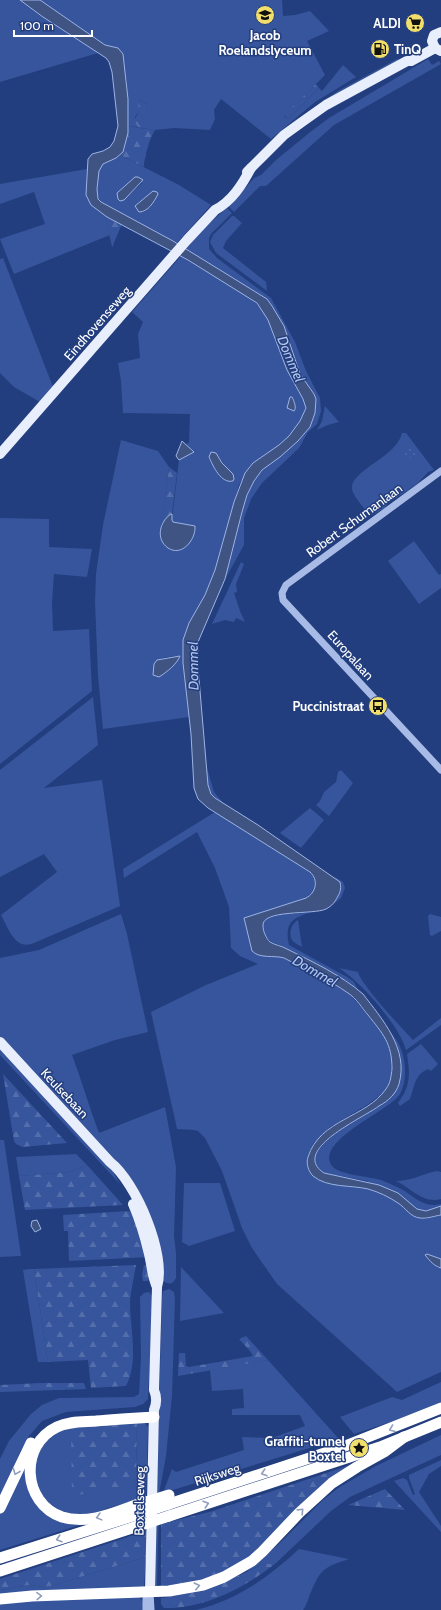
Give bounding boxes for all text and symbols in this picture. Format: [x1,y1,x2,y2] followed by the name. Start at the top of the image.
[254,4,276,26] school or university icon: Jacob Roelandslyceum
[14,12,92,38] scale bar
[404,12,426,34] supermarket icon: ALDI
[373,15,401,31] place label: ALDI
[20,18,54,33] text: 100 m
[218,27,312,58] place label: Jacob Roelandslyceum
[369,38,391,60] fuel station icon: TinQ
[394,41,421,57] place label: TinQ
[60,282,134,364] street label: Eindhovenseweg
[273,333,309,386] water label: Dommel
[303,480,405,560] street label: Robert Schumanlaan
[325,627,377,683] street label: Europalaan
[184,641,202,691] water label: Dommel
[367,695,389,717] bus stop icon: Puccinistraat
[292,698,365,714] place label: Puccinistraat
[289,951,341,991] water label: Dommel
[38,1065,92,1121] street label: Keulsebaan
[388,1424,395,1432] one-way arrow
[265,1433,346,1464] place label: Graffiti-tunnel Boxtel
[348,1437,370,1459] place icon: Graffiti-tunnel Boxtel
[192,1459,243,1490] street label: Rijksweg
[130,1466,148,1536] street label: Boxtelseweg
[13,1468,21,1475] one-way arrow
[260,1468,267,1477] one-way arrow
[202,1500,209,1509] one-way arrow
[296,1508,304,1516] one-way arrow
[96,1512,102,1520] one-way arrow
[56,1535,63,1543] one-way arrow
[194,1582,201,1590] one-way arrow
[36,1592,42,1600] one-way arrow

